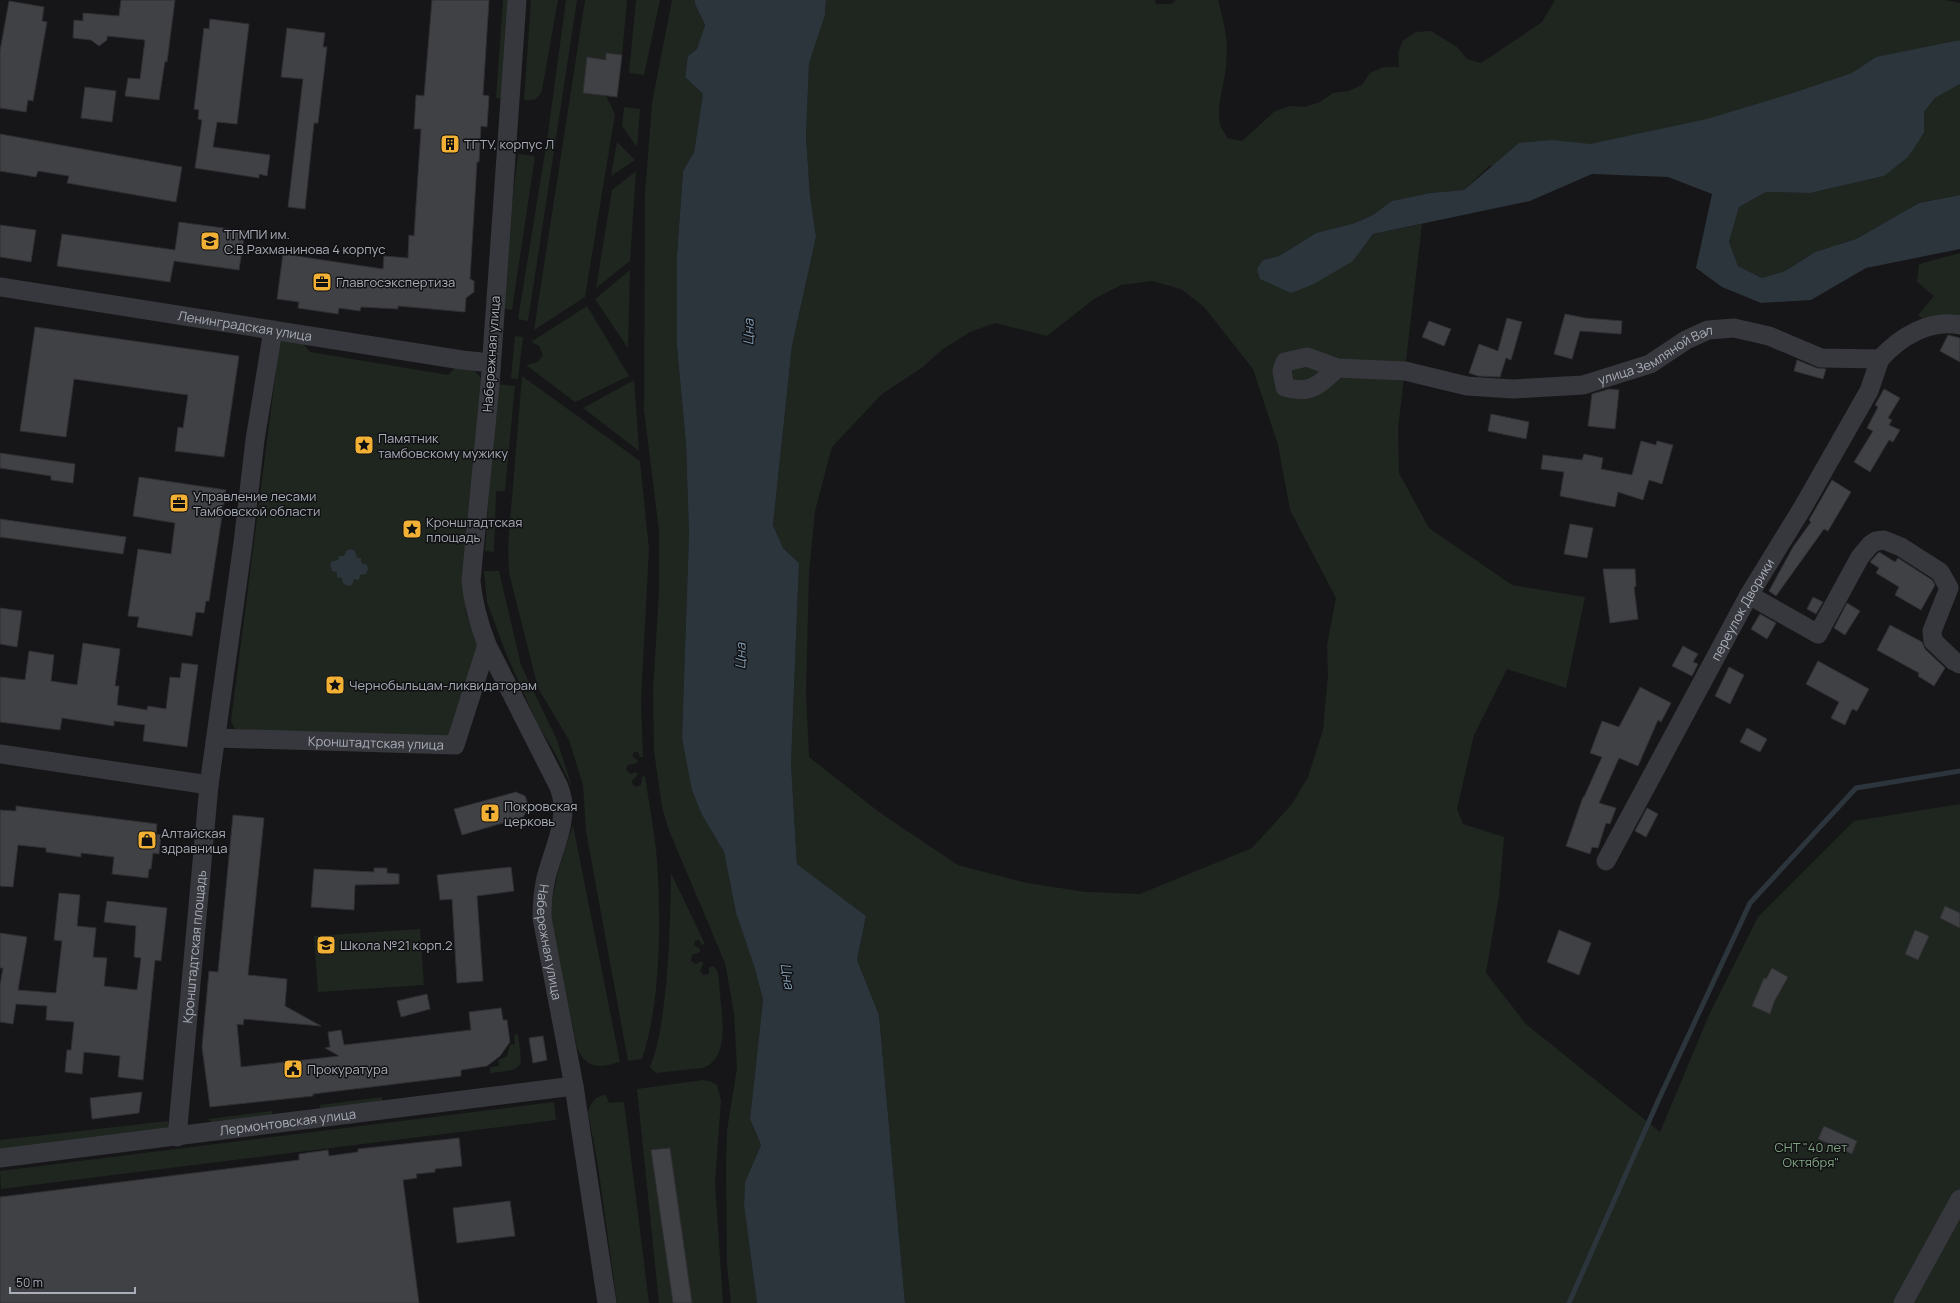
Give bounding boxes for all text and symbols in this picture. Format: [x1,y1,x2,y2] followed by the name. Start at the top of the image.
[439,133,461,155] building icon: ТГТУ, корпус Л
[464,135,554,153] place label: ТГТУ, корпус Л
[224,225,385,258] place label: ТГМПИ им. С.В.Рахманинова 4 корпус
[199,230,221,252] school or university icon: ТГМПИ им. С.В.Рахманинова 4 корпус
[311,271,333,293] office icon: Главгосэкспертиза
[336,273,455,291] place label: Главгосэкспертиза
[478,295,504,413] street label: Набережная улица
[177,306,313,345] street label: Ленинградская улица
[738,318,758,345] water label: Цна
[1596,321,1713,389] street label: улица Земляной Вал
[378,429,508,462] place label: Памятник тамбовскому мужику
[353,434,375,456] place icon: Памятник тамбовскому мужику
[193,487,320,520] place label: Управление лесами Тамбовской области
[168,492,190,514] office icon: Управление лесами Тамбовской области
[426,513,522,546] place label: Кронштадтская площадь
[401,518,423,540] place icon: Кронштадтская площадь
[1706,555,1778,664] street label: переулок Дворики
[730,642,750,669] water label: Цна
[324,674,346,696] place icon: Чернобыльцам-ликвидаторам
[349,676,537,694] place label: Чернобыльцам-ликвидаторам
[308,732,444,754] street label: Кронштадтская улица
[504,797,578,830] place label: Покровская церковь
[479,802,501,824] church icon: Покровская церковь
[161,824,228,857] place label: Алтайская здравница
[136,829,158,851] shop icon: Алтайская здравница
[178,869,210,1024] street label: Кронштадтская площадь
[533,883,566,1001] street label: Набережная улица
[315,934,337,956] school or university icon: Школа №21 корп.2
[340,936,452,954] place label: Школа №21 корп.2
[777,962,800,992] water label: Цна
[282,1058,304,1080] public building icon: Прокуратура
[307,1060,388,1078] place label: Прокуратура
[218,1104,357,1139] street label: Лермонтовская улица
[1774,1138,1848,1171] park label: СНТ "40 лет Октября"
[10,1269,135,1295] scale bar
[16,1274,43,1291] text: 50 m

